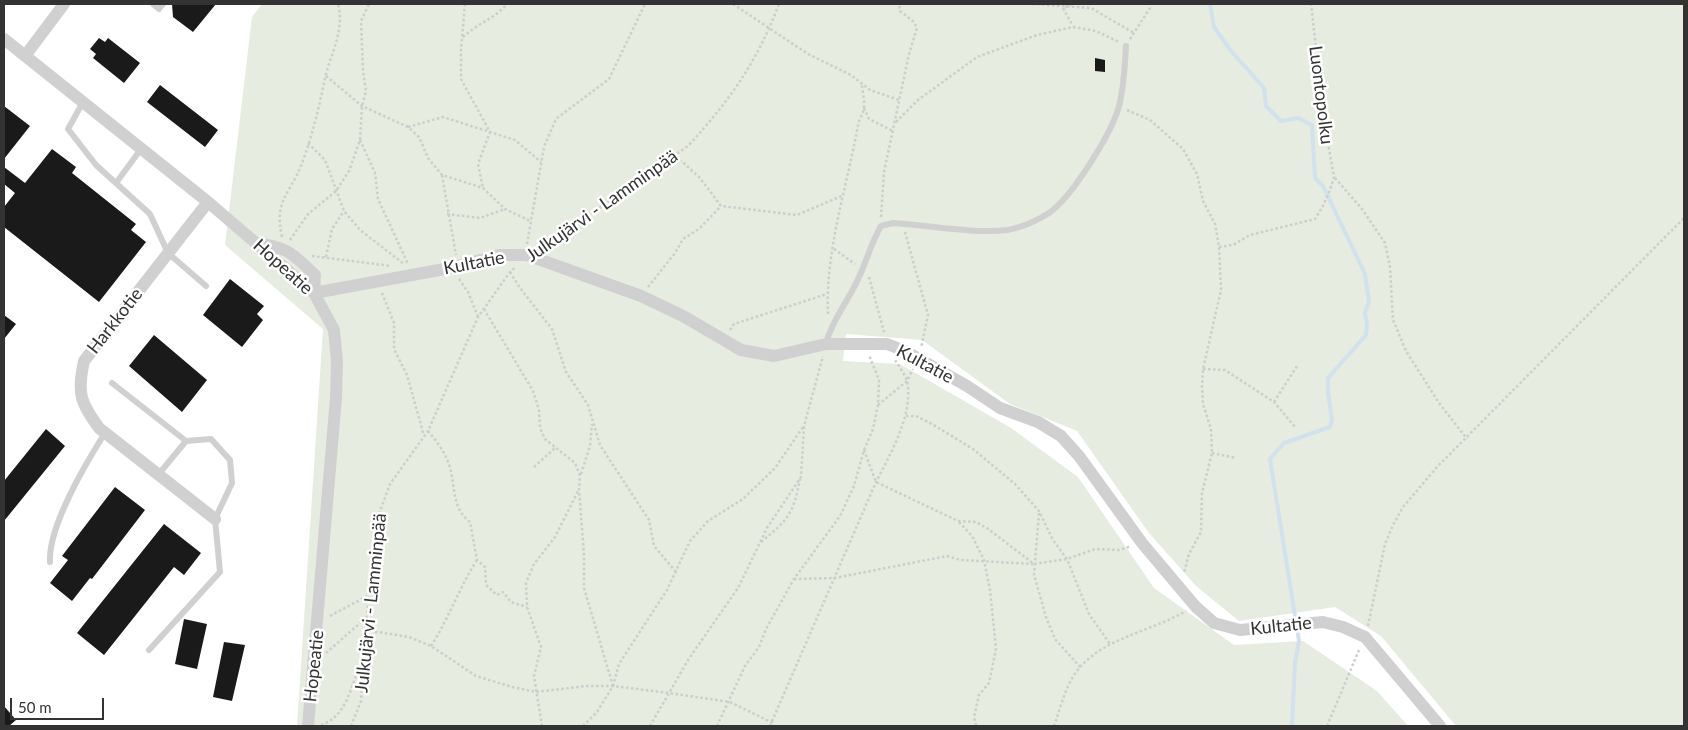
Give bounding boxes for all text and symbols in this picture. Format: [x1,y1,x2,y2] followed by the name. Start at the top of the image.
[1304,44,1338,146] street label: Luontopolku
[522,145,682,267] street label: Julkujärvi - Lamminpää
[249,235,317,299] street label: Hopeatie
[442,247,506,279] street label: Kultatie
[83,284,147,358] street label: Harkkotie
[893,340,957,388] street label: Kultatie
[351,512,391,694] street label: Julkujärvi - Lamminpää
[1249,612,1313,640] street label: Kultatie
[299,629,329,703] street label: Hopeatie
[12,688,106,720] scale bar
[18,698,52,716] text: 50 m

